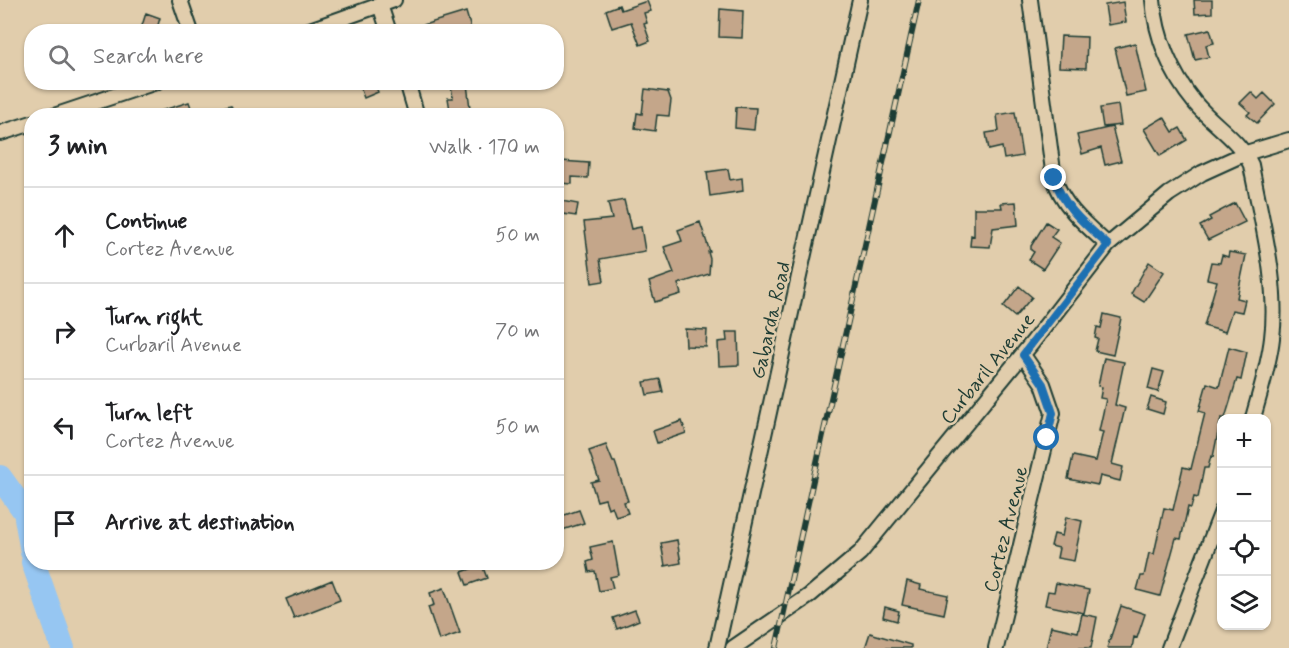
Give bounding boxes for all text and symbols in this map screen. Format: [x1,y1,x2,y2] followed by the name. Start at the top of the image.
[24,24,564,90] search box
[45,41,78,74] icon: search
[93,43,204,71] text: Search here
[48,130,108,164] text: 3 min
[429,134,540,161] text: Walk · 170 m
[1040,164,1066,190] route end
[105,208,187,236] text: Continue
[48,219,81,252] icon: ahead
[495,222,540,249] text: 50 m
[105,236,234,263] text: Cortez Avenue
[745,259,798,382] street label: Gabarda Road
[105,304,203,332] text: Turn right
[935,307,1042,431] street label: Curbaril Avenue
[48,315,81,348] icon: right
[495,318,540,345] text: 70 m
[105,332,242,359] text: Curbaril Avenue
[105,400,193,428] text: Turn left
[48,411,81,444] icon: left
[495,414,540,441] text: 50 m
[1217,414,1271,630] map controls
[1217,414,1271,468] button: +
[1033,424,1059,450] route start
[105,428,234,455] text: Cortez Avenue
[978,463,1035,595] street label: Cortez Avenue
[1217,468,1271,522] button: −
[48,507,81,540] icon: arrive
[105,509,295,537] text: Arrive at destination
[1217,522,1271,576] button: locate
[1217,576,1271,630] button: layers

